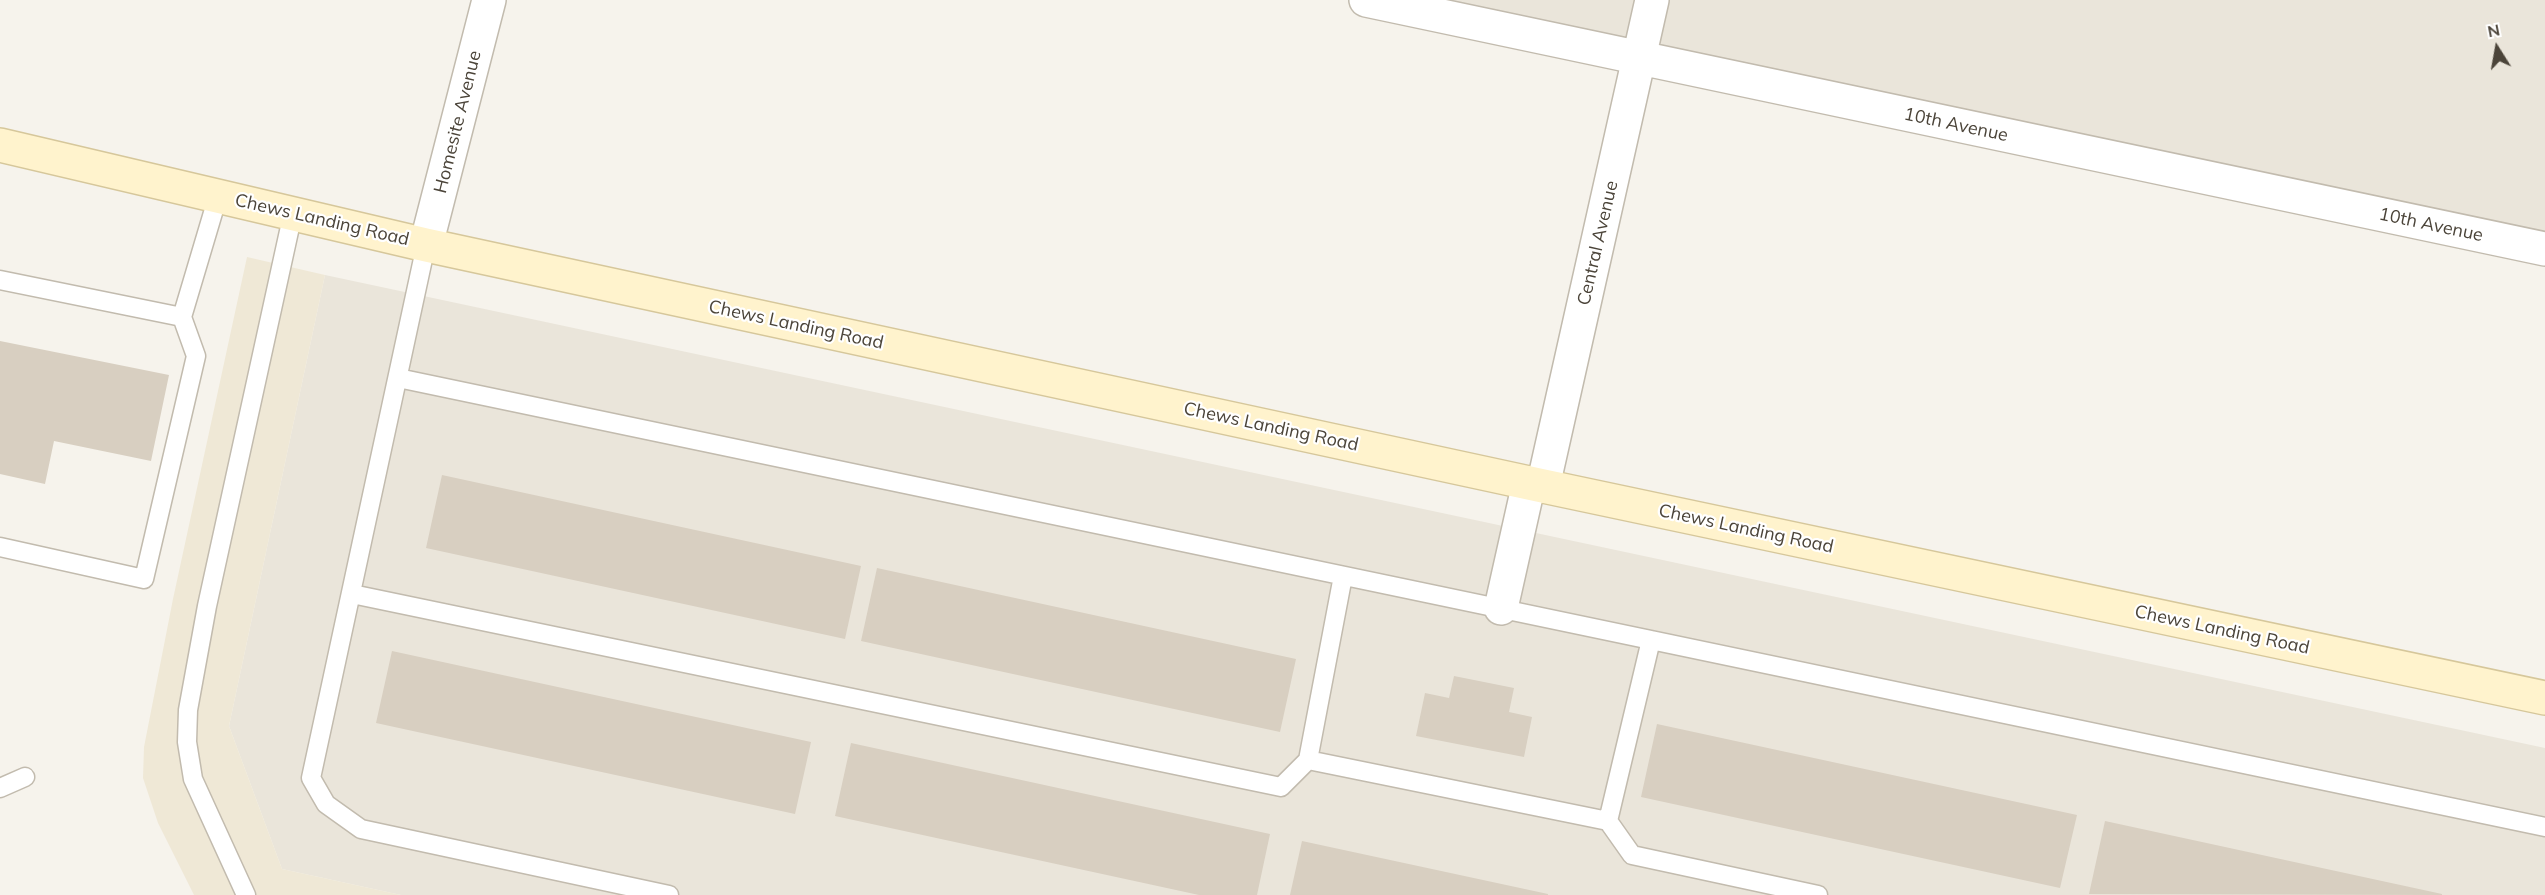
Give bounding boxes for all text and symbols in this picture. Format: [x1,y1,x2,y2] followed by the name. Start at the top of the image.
[2467,18,2527,78] north arrow
[2486,19,2501,41] text: N
[430,48,486,196] street label: Homesite Avenue
[1902,103,2010,147] street label: 10th Avenue
[1573,179,1623,307] street label: Central Avenue
[233,189,411,251] street label: Chews Landing Road
[2377,203,2485,247] street label: 10th Avenue
[707,296,885,354] street label: Chews Landing Road
[1182,398,1360,456] street label: Chews Landing Road
[1657,500,1835,558] street label: Chews Landing Road
[2133,601,2311,659] street label: Chews Landing Road

